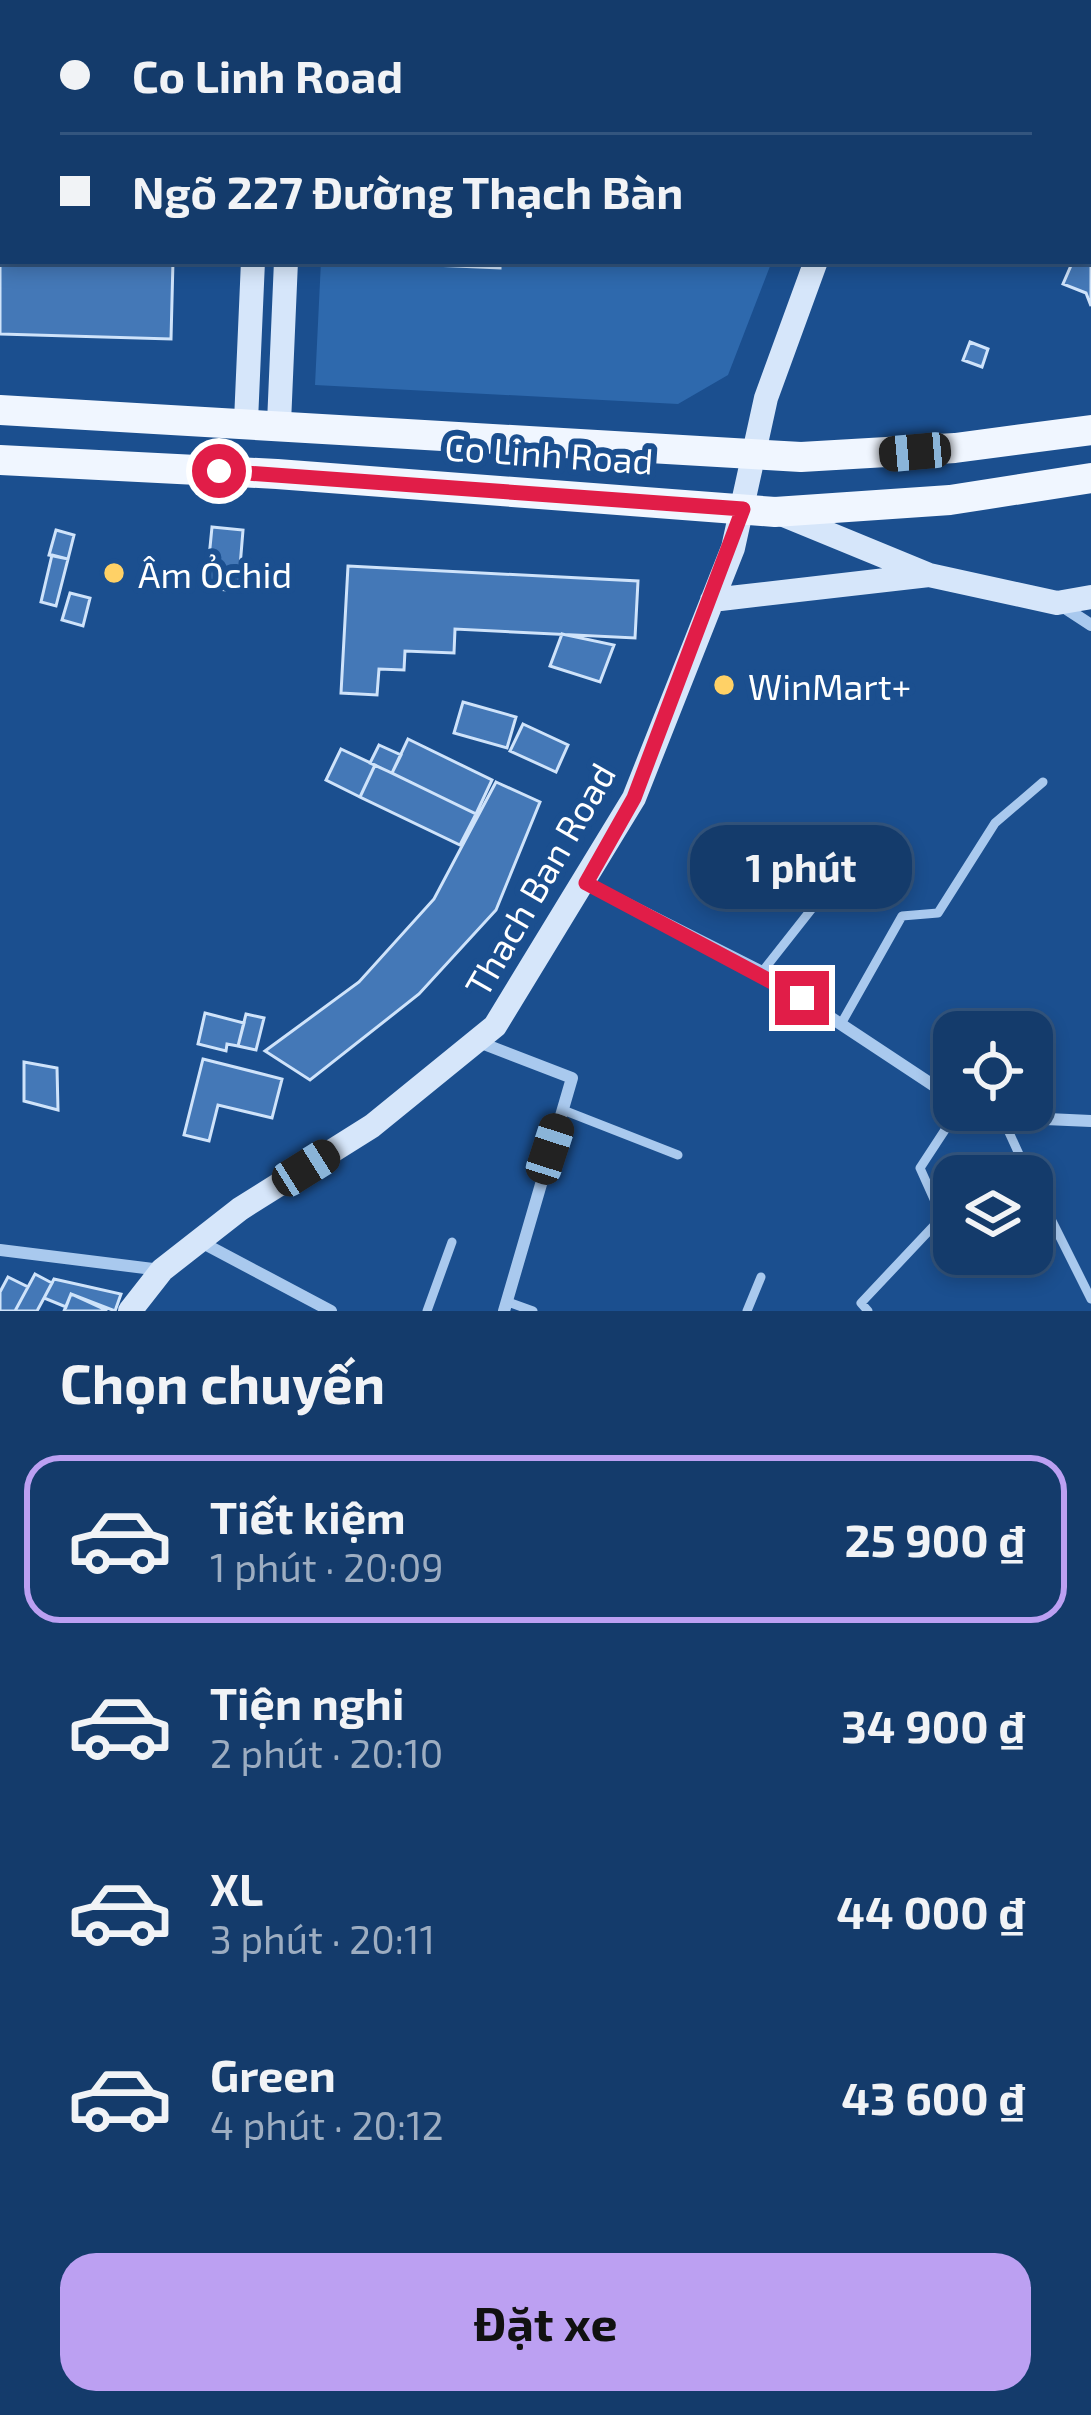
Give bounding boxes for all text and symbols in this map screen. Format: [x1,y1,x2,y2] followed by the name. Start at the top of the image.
[132,48,403,102] text: Co Linh Road
[132,164,683,218] text: Ngõ 227 Đường Thạch Bàn
[443,424,655,482] street label: Co Linh Road
[878,431,952,473] car
[192,444,246,498] route start
[138,552,292,595] place label: Âm Ỏchid
[101,560,127,586] marker: Âm Ỏchid
[748,664,911,707] place label: WinMart+
[711,672,737,698] marker: WinMart+
[455,755,623,1003] street label: Thach Ban Road
[691,824,913,908] callout: 1 phút
[745,843,857,890] text: 1 phút
[775,971,829,1025] route end
[933,1011,1053,1275] map controls
[933,1011,1053,1131] button: locate
[522,1109,578,1189] car
[266,1134,346,1202] car
[933,1155,1053,1275] button: layers
[60,1350,385,1415] text: Chọn chuyến
[66,1485,174,1593] icon: car
[210,1489,406,1543] text: Tiết kiệm
[845,1512,1025,1566] text: 25 900 ₫
[210,1543,444,1590] text: 1 phút · 20:09
[66,1671,174,1779] icon: car
[210,1675,404,1729] text: Tiện nghi
[841,1698,1025,1752] text: 34 900 ₫
[210,1729,443,1776] text: 2 phút · 20:10
[66,1857,174,1965] icon: car
[210,1861,263,1915] text: XL
[836,1884,1025,1938] text: 44 000 ₫
[210,1915,435,1962] text: 3 phút · 20:11
[66,2043,174,2151] icon: car
[210,2047,336,2101] text: Green
[841,2070,1025,2124] text: 43 600 ₫
[210,2101,444,2148] text: 4 phút · 20:12
[60,2253,1031,2391] button: Đặt xe

